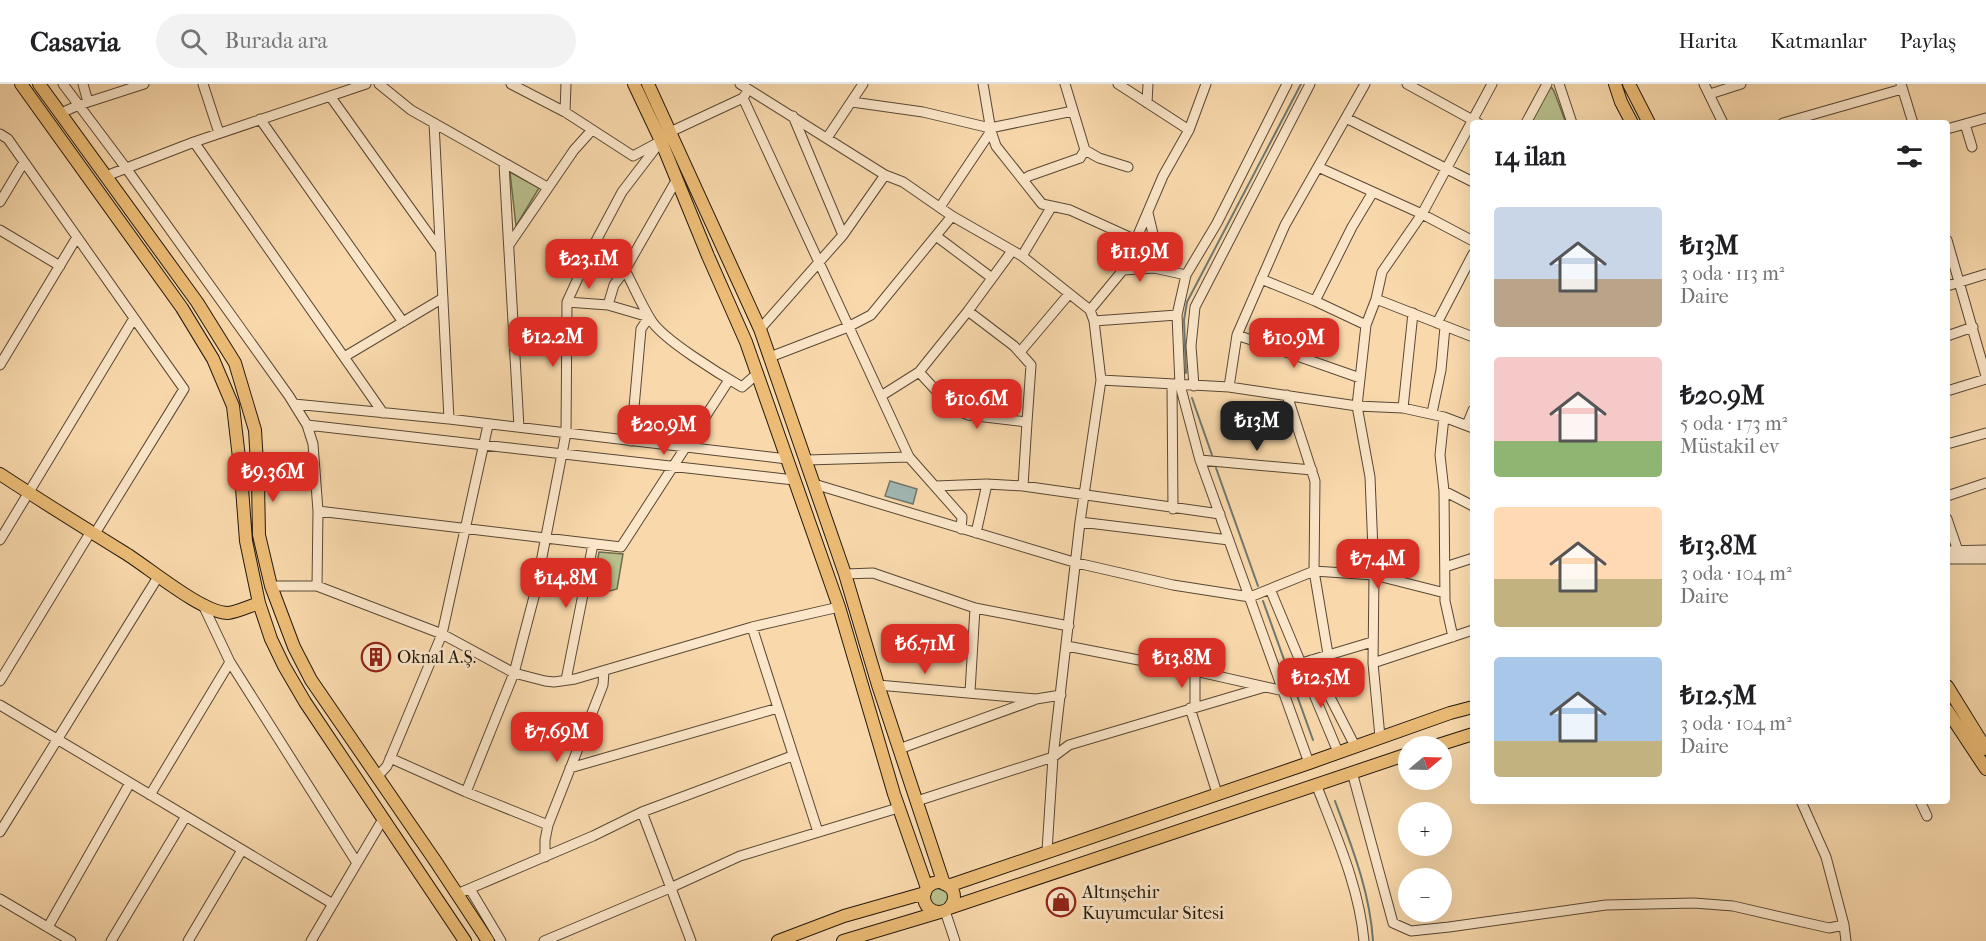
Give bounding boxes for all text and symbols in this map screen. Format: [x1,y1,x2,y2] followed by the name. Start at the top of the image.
[156,14,576,68] search box
[30,25,120,58] text: Casavia
[177,25,210,58] icon: search
[225,28,328,54] text: Burada ara
[1679,29,1737,53] text: Harita
[1770,29,1867,53] text: Katmanlar
[1900,29,1956,53] text: Paylaş
[1893,140,1926,173] icon: filters
[1494,141,1566,172] text: 14 ilan
[1680,230,1739,261] text: ₺13M
[1542,231,1614,303] icon: home
[1091,232,1189,283] pin: ₺11.9M
[540,239,638,290] pin: ₺23.1M
[1111,240,1169,263] text: ₺11.9M
[559,247,619,270] text: ₺23.1M
[1680,262,1784,285] text: 3 oda · 113 m²
[1680,285,1729,308] text: Daire
[504,317,602,368] pin: ₺12.2M
[1245,318,1343,369] pin: ₺10.9M
[522,325,584,348] text: ₺12.2M
[1263,326,1325,349] text: ₺10.9M
[928,379,1026,430] pin: ₺10.6M
[1680,380,1765,411] text: ₺20.9M
[1542,381,1614,453] icon: home
[946,387,1008,410] text: ₺10.6M
[1221,401,1293,452] pin: ₺13M
[615,405,713,456] pin: ₺20.9M
[1234,409,1280,432] text: ₺13M
[1680,412,1787,435] text: 5 oda · 173 m²
[631,413,697,436] text: ₺20.9M
[1680,435,1779,458] text: Müstakil ev
[224,452,322,503] pin: ₺9.36M
[241,460,305,483] text: ₺9.36M
[1680,530,1757,561] text: ₺13.8M
[1542,531,1614,603] icon: home
[1336,539,1420,590] pin: ₺7.4M
[1350,547,1406,570] text: ₺7.4M
[517,558,615,609] pin: ₺14.8M
[1680,562,1792,585] text: 3 oda · 104 m²
[534,566,598,589] text: ₺14.8M
[1680,585,1729,608] text: Daire
[876,624,974,675] pin: ₺6.71M
[895,632,955,655] text: ₺6.71M
[1133,638,1231,689] pin: ₺13.8M
[360,641,392,673] building icon: Oknal A.Ş.
[1153,646,1211,669] text: ₺13.8M
[397,647,476,668] place label: Oknal A.Ş.
[1272,658,1370,709] pin: ₺12.5M
[1292,666,1350,689] text: ₺12.5M
[1680,680,1757,711] text: ₺12.5M
[1542,681,1614,753] icon: home
[508,712,606,763] pin: ₺7.69M
[1680,712,1792,735] text: 3 oda · 104 m²
[525,720,589,743] text: ₺7.69M
[1680,735,1729,758] text: Daire
[1398,736,1452,790] north arrow
[1398,736,1452,922] map controls
[1398,802,1452,856] button: +
[1398,868,1452,922] button: −
[1081,882,1225,924] place label: Altınşehir Kuyumcular Sitesi
[1045,886,1077,918] shop icon: Altınşehir Kuyumcular Sitesi

